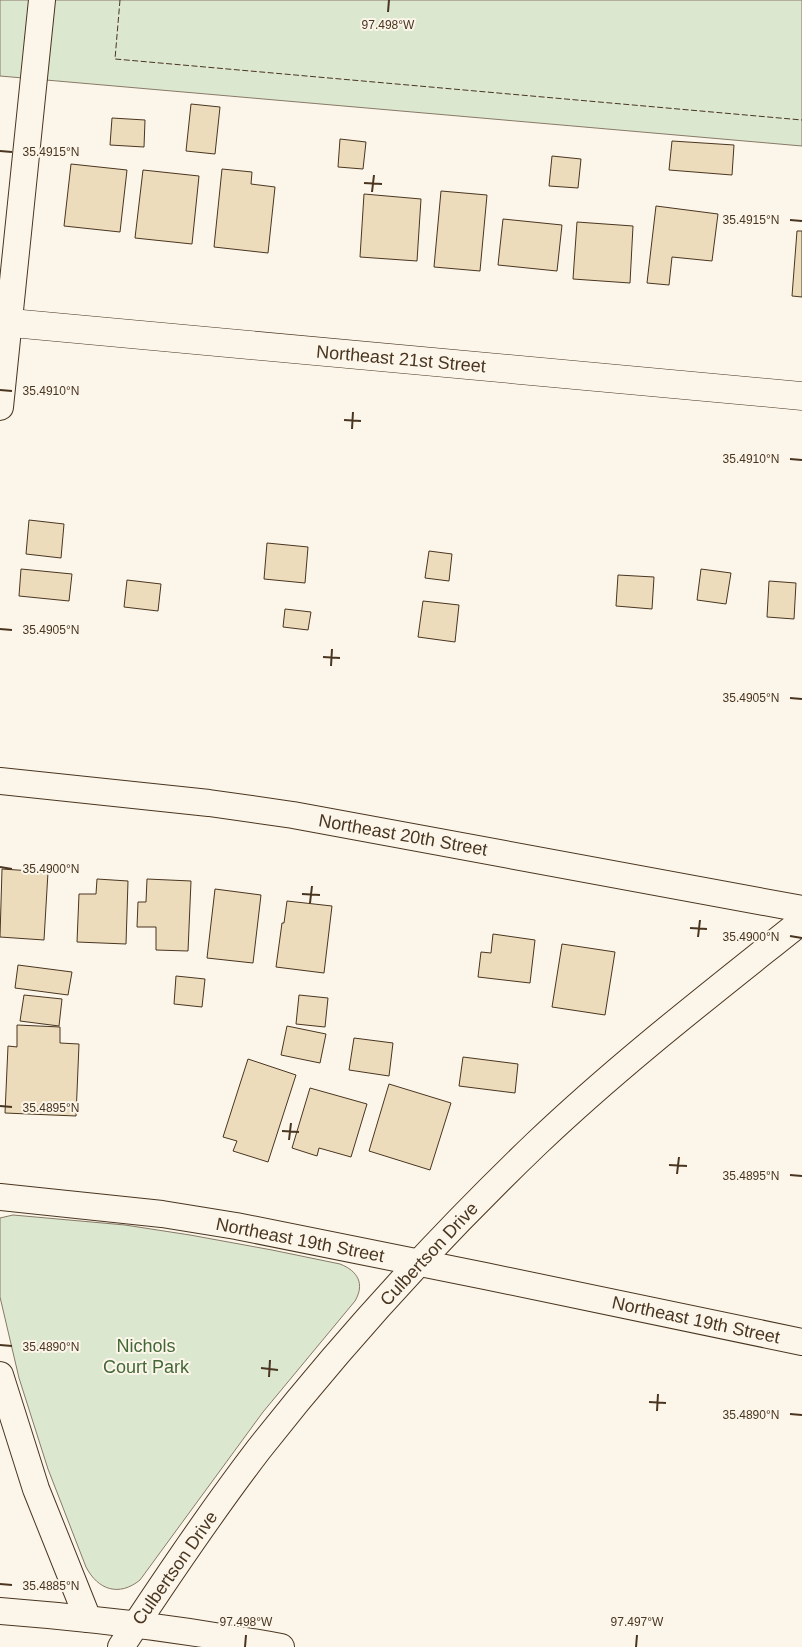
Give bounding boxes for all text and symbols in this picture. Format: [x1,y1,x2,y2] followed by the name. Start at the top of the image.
[362,18,415,32] text: 97.498°W
[23,145,79,159] text: 35.4915°N
[723,213,779,227] text: 35.4915°N
[315,342,487,376] street label: Northeast 21st Street
[23,384,79,398] text: 35.4910°N
[723,452,779,466] text: 35.4910°N
[23,623,79,637] text: 35.4905°N
[723,691,779,705] text: 35.4905°N
[317,810,489,860] street label: Northeast 20th Street
[23,862,79,876] text: 35.4900°N
[723,930,779,944] text: 35.4900°N
[23,1101,79,1115] text: 35.4895°N
[723,1169,779,1183] text: 35.4895°N
[376,1198,482,1310] street label: Culbertson Drive
[214,1214,386,1266] street label: Northeast 19th Street
[610,1292,782,1348] street label: Northeast 19th Street
[103,1336,190,1377] park label: Nichols Court Park
[23,1340,79,1354] text: 35.4890°N
[723,1408,779,1422] text: 35.4890°N
[128,1507,222,1629] street label: Culbertson Drive
[23,1579,79,1593] text: 35.4885°N
[220,1615,273,1629] text: 97.498°W
[611,1615,664,1629] text: 97.497°W

